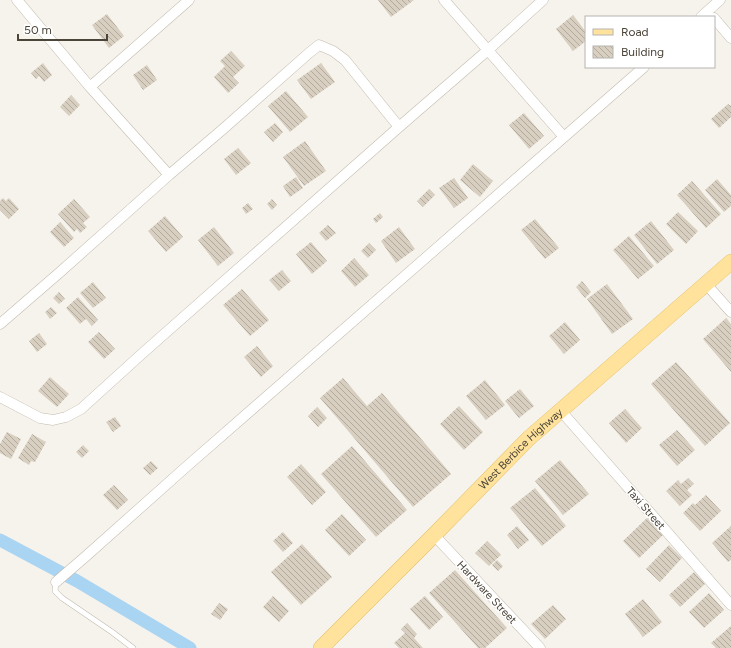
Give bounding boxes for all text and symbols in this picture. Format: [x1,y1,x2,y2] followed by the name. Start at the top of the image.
[18,16,107,42] scale bar
[585,16,715,68] legend
[24,23,52,37] text: 50 m
[621,25,649,39] text: Road
[621,45,664,59] text: Building
[476,406,566,492] street label: West Berbice Highway
[624,484,668,532] street label: Taxi Street
[454,558,519,627] street label: Hardware Street

